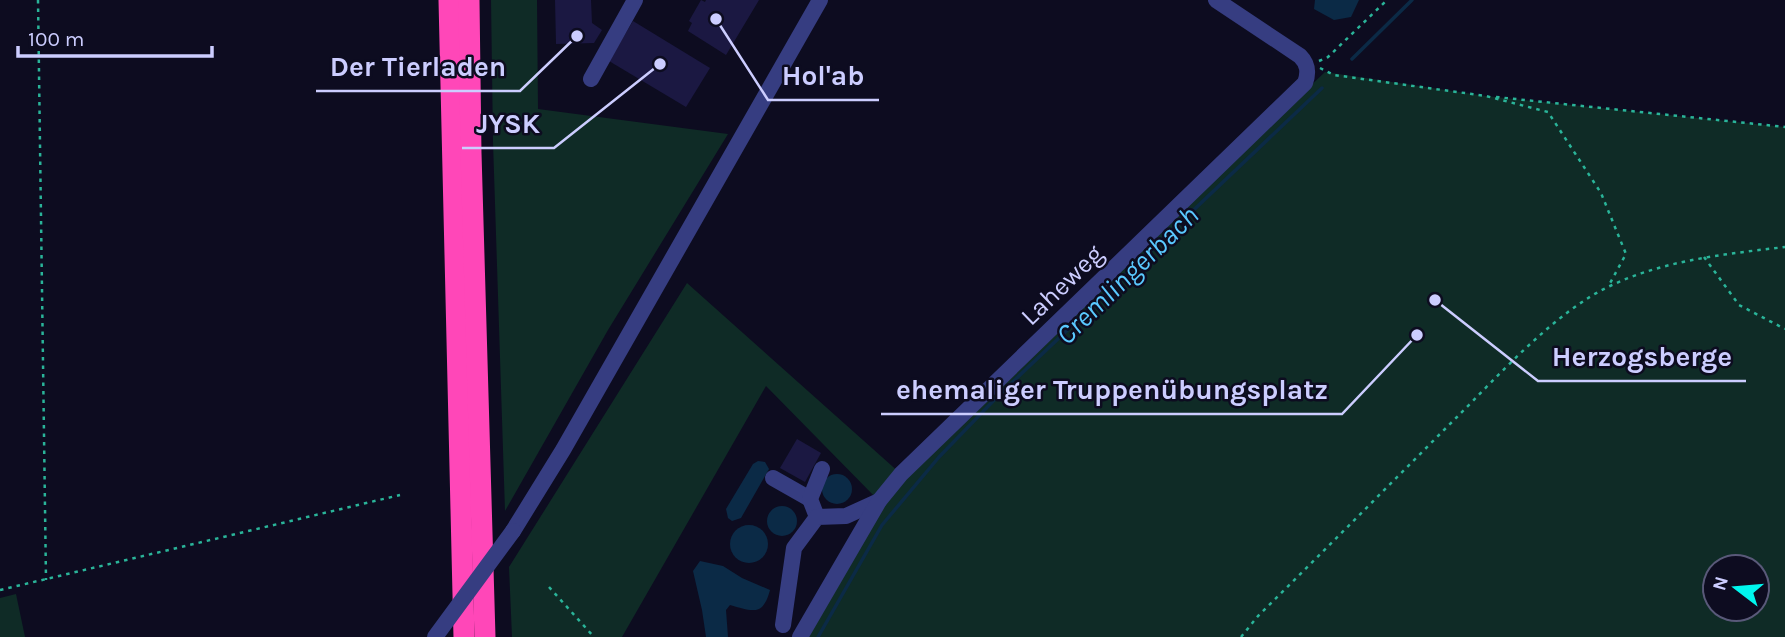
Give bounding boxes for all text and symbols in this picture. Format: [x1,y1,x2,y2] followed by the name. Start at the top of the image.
[18,14,212,58] scale bar
[28,27,85,51] text: 100 m
[316,42,520,91] callout: Der Tierladen
[330,50,506,83] text: Der Tierladen
[768,51,879,100] callout: Hol'ab
[782,59,864,92] text: Hol'ab
[462,99,554,148] callout: JYSK
[476,107,541,140] text: JYSK
[1049,199,1205,351] water label: Cremlingerbach
[1014,238,1110,332] street label: Laheweg
[1538,332,1746,381] callout: Herzogsberge
[1552,340,1732,373] text: Herzogsberge
[881,365,1342,414] callout: ehemaliger Truppenübungsplatz
[896,373,1328,406] text: ehemaliger Truppenübungsplatz
[1701,553,1771,623] north arrow
[1708,574,1733,593] text: N

